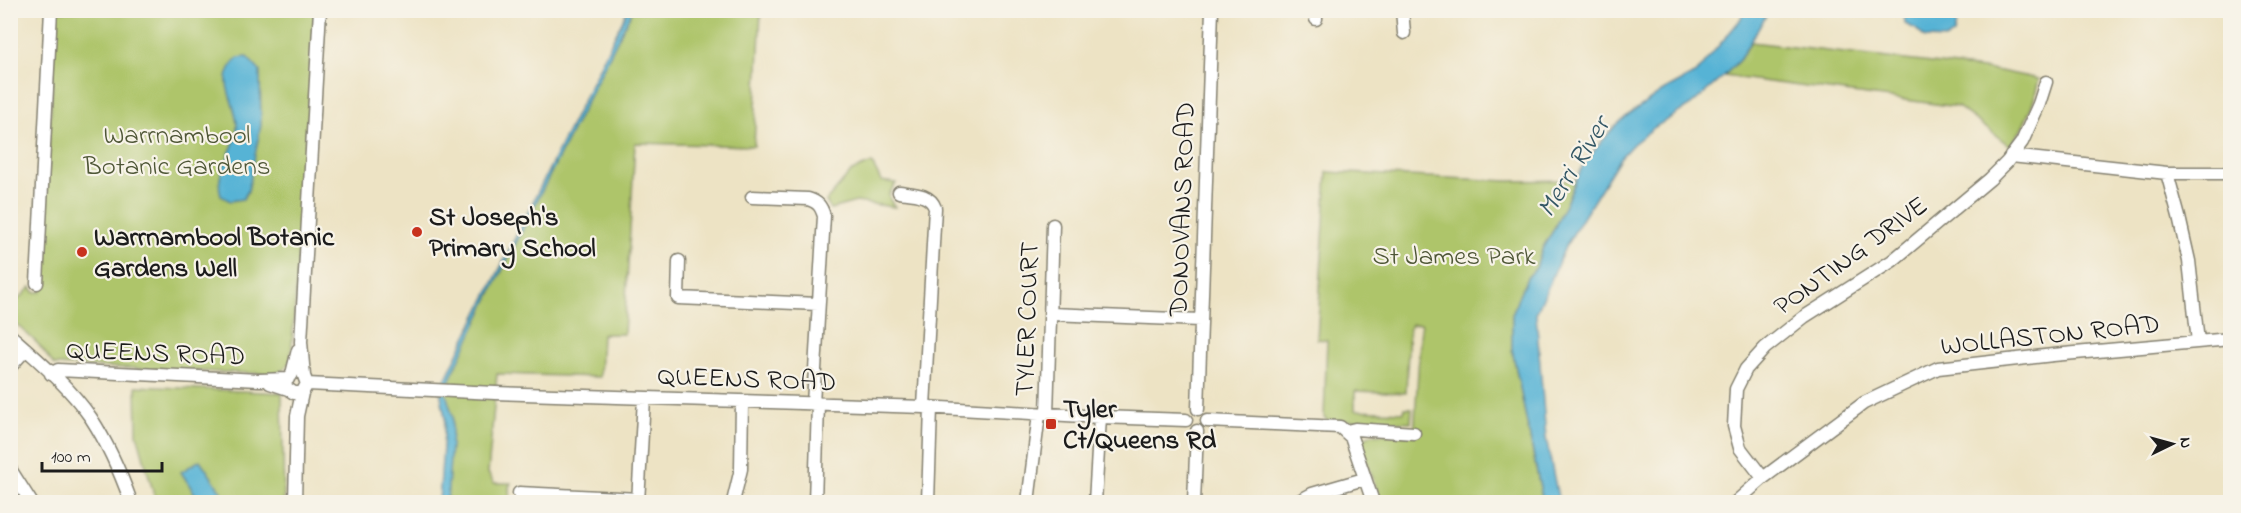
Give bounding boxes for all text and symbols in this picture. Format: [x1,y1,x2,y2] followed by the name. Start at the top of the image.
[1160,101,1207,318] street label: DONOVANS ROAD
[1528,107,1624,226] water label: Merri River
[83,117,270,187] park label: Warrnambool Botanic Gardens
[1766,188,1937,326] street label: PONTING DRIVE
[429,199,596,269] place label: St Joseph's Primary School
[94,219,335,289] place label: Warrnambool Botanic Gardens Well
[410,225,424,239] marker: St Joseph's Primary School
[1372,238,1536,277] park label: St James Park
[1006,241,1051,397] street label: TYLER COURT
[75,245,89,259] marker: Warrnambool Botanic Gardens Well
[1939,306,2162,367] street label: WOLLASTON ROAD
[66,332,246,377] street label: QUEENS ROAD
[657,358,837,403] street label: QUEENS ROAD
[1063,391,1217,461] place label: Tyler Ct/Queens Rd
[2142,414,2202,474] north arrow
[1044,417,1058,431] marker: Tyler Ct/Queens Rd
[42,435,162,473] scale bar
[2173,436,2197,449] text: N
[51,445,91,471] text: 100 m

